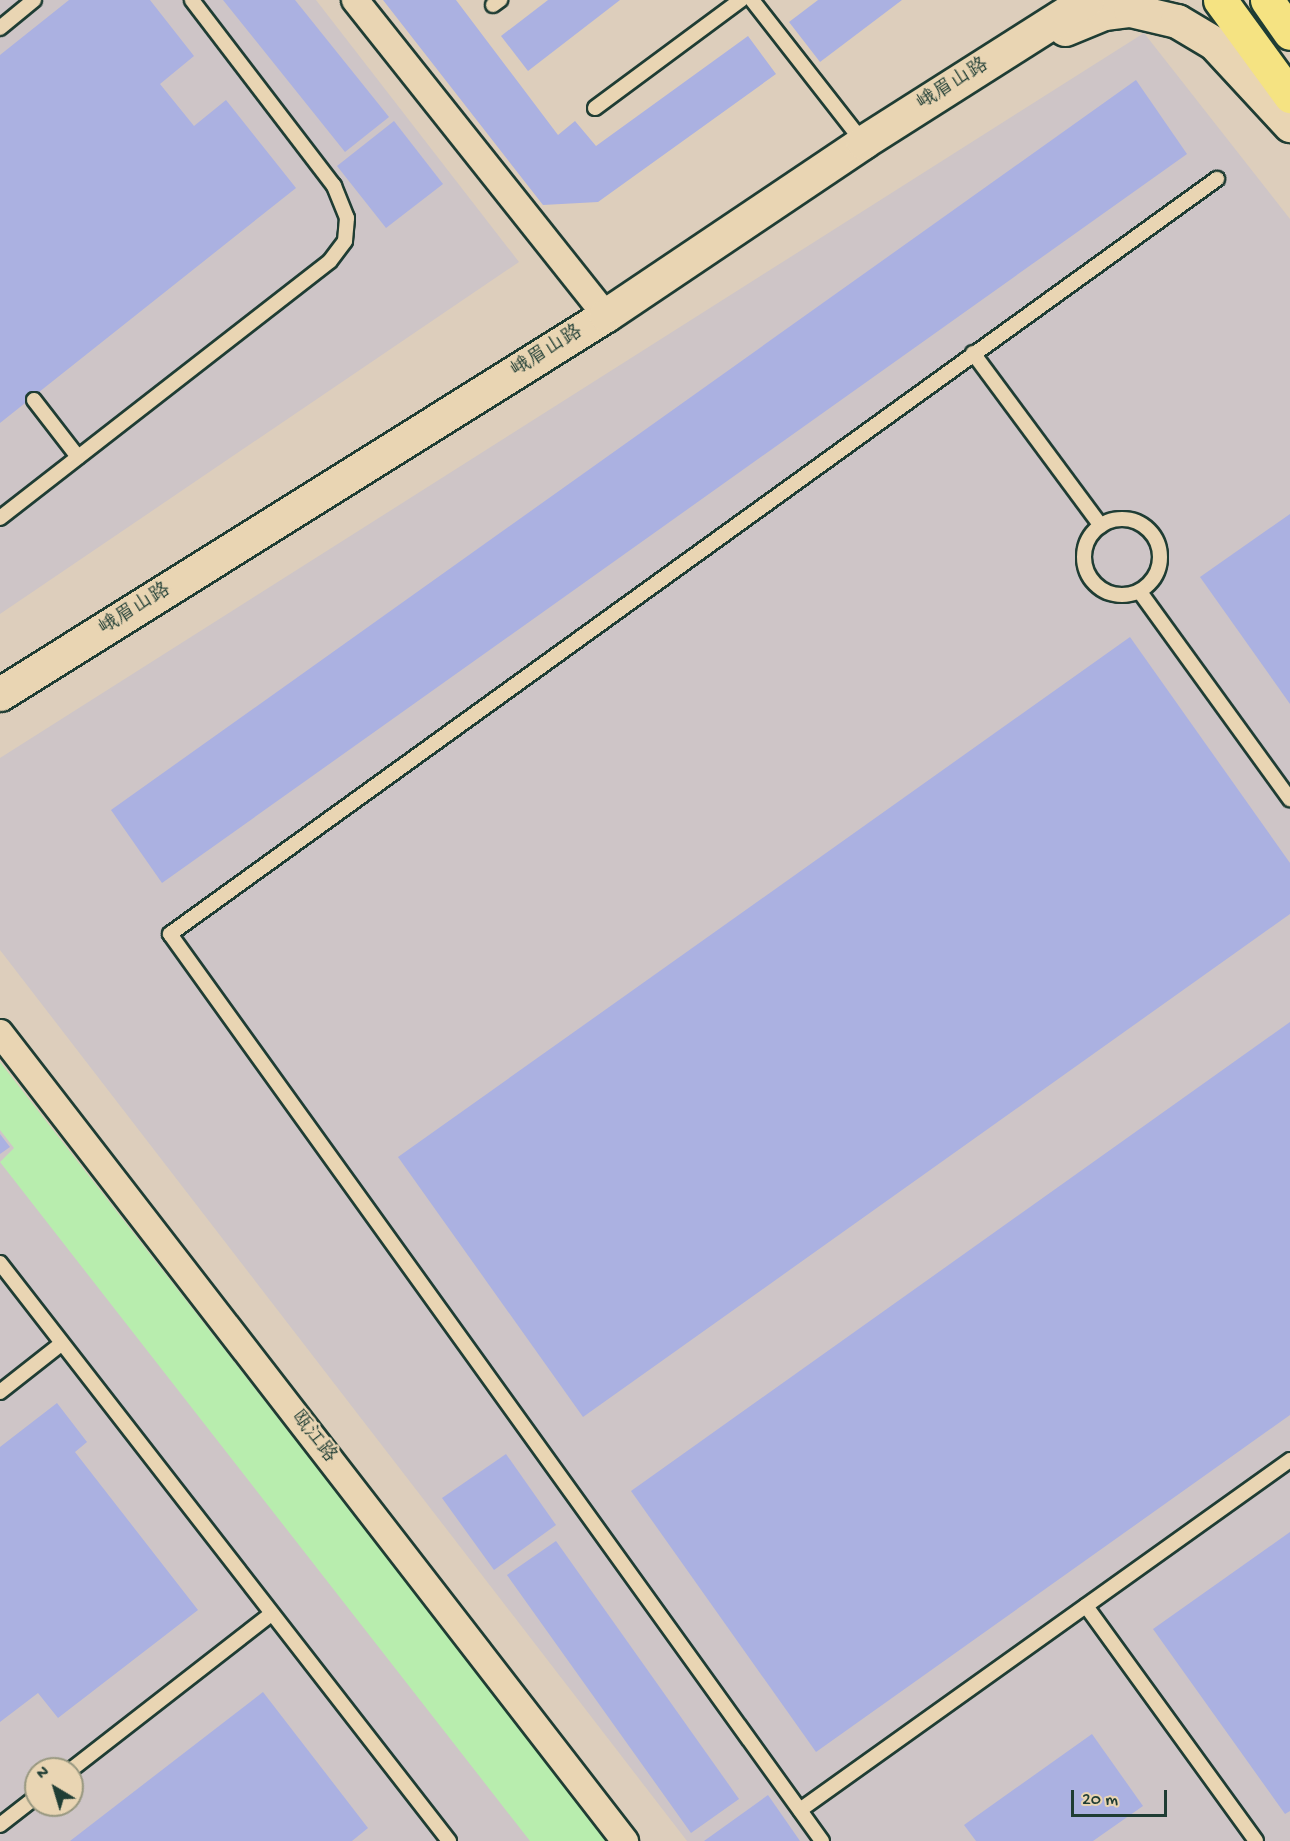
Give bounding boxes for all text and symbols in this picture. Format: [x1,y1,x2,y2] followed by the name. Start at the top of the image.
[913,54,993,116] street label: 峨眉山路
[507,321,587,383] street label: 峨眉山路
[95,579,175,641] street label: 峨眉山路
[285,1406,341,1468] street label: 瓯江路
[24,1757,84,1817] north arrow
[34,1763,54,1785] text: N
[1074,1778,1170,1816] scale bar
[1082,1790,1118,1811] text: 20 m

